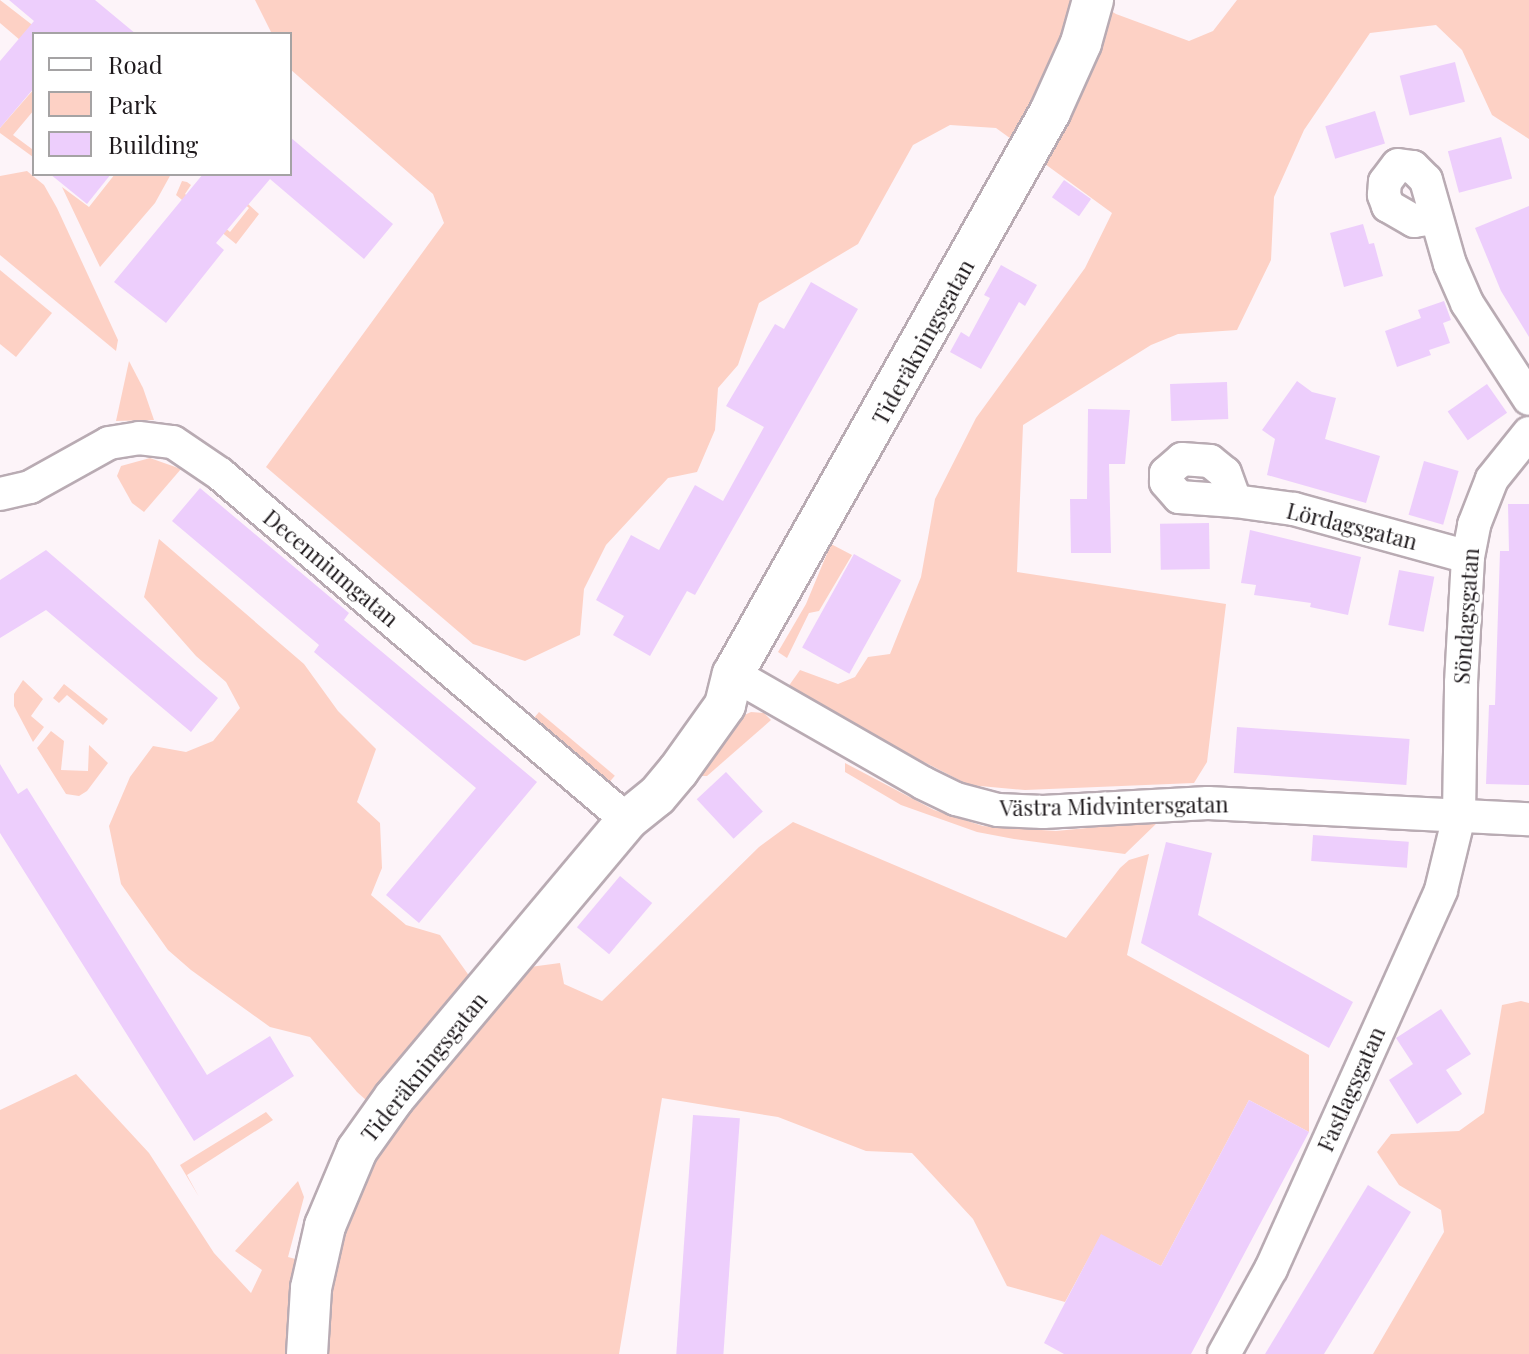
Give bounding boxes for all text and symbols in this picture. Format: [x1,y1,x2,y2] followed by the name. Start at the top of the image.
[32,32,292,176] legend
[108,48,163,80] text: Road
[108,88,157,120] text: Park
[108,128,198,160] text: Building
[867,255,979,429] street label: Tideräkningsgatan
[1284,497,1420,555] street label: Lördagsgatan
[258,504,404,632] street label: Decenniumgatan
[1448,547,1484,685] street label: Söndagsgatan
[999,791,1229,821] street label: Västra Midvintersgatan
[356,987,492,1147] street label: Tideräkningsgatan
[1312,1023,1390,1155] street label: Fastlagsgatan

